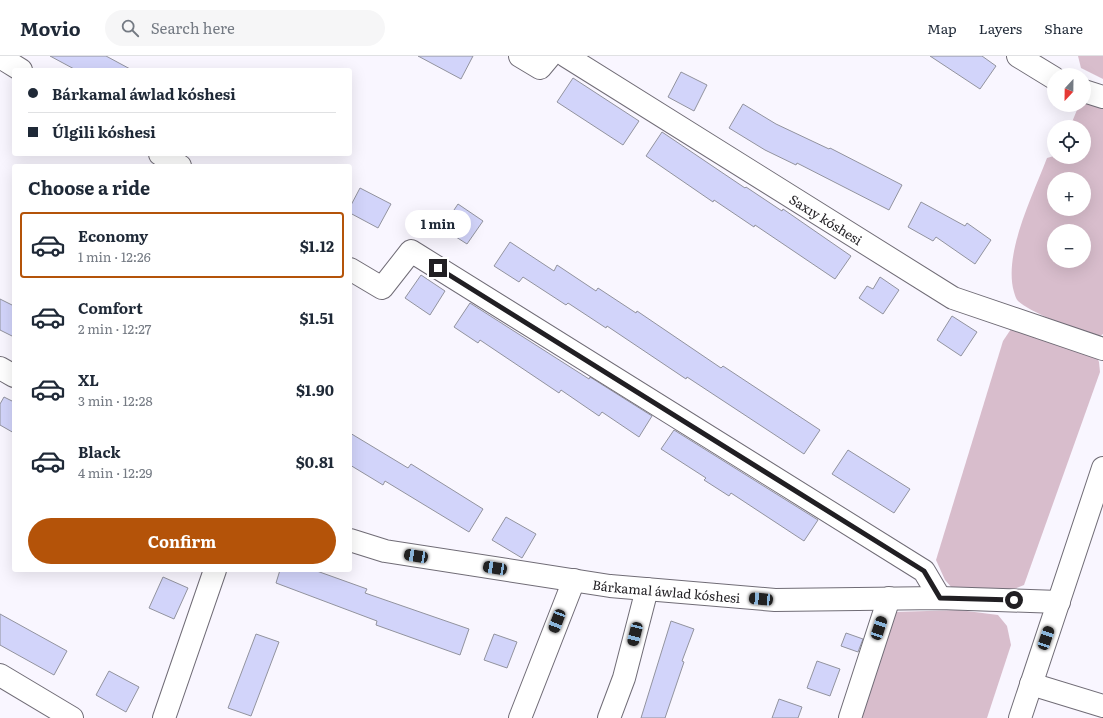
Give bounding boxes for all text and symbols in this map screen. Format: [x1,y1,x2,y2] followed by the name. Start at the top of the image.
[105,10,385,46] search box
[20,14,81,42] text: Movio
[151,16,235,39] text: Search here
[119,17,141,39] icon: search
[927,18,957,38] text: Map
[979,18,1022,38] text: Layers
[1044,18,1083,38] text: Share
[1047,68,1091,112] north arrow
[1047,68,1091,268] map controls
[52,82,236,105] text: Bárkamal áwlad kóshesi
[52,120,156,143] text: Úlgili kóshesi
[1047,120,1091,164] button: locate
[1047,172,1091,216] button: +
[28,174,150,201] text: Choose a ride
[786,189,867,249] street label: Saxıy kóshesi
[405,210,471,238] callout: 1 min
[421,214,455,233] text: 1 min
[78,224,148,247] text: Economy
[1047,224,1091,268] button: −
[30,227,66,263] icon: car
[300,234,334,257] text: $1.12
[78,247,151,266] text: 1 min · 12:26
[429,259,447,277] route end
[78,296,143,319] text: Comfort
[30,299,66,335] icon: car
[300,306,334,329] text: $1.51
[78,319,151,338] text: 2 min · 12:27
[78,368,99,391] text: XL
[30,371,66,407] icon: car
[296,378,334,401] text: $1.90
[78,391,153,410] text: 3 min · 12:28
[78,440,121,463] text: Black
[30,443,66,479] icon: car
[296,450,334,473] text: $0.81
[78,463,152,482] text: 4 min · 12:29
[28,518,336,564] button: Confirm
[403,548,429,564] car
[482,560,508,576] car
[591,574,742,607] street label: Bárkamal áwlad kóshesi
[1005,591,1023,609] route start
[749,592,773,606] car
[547,608,567,634] car
[870,615,888,641] car
[626,621,644,647] car
[1036,625,1056,651] car

